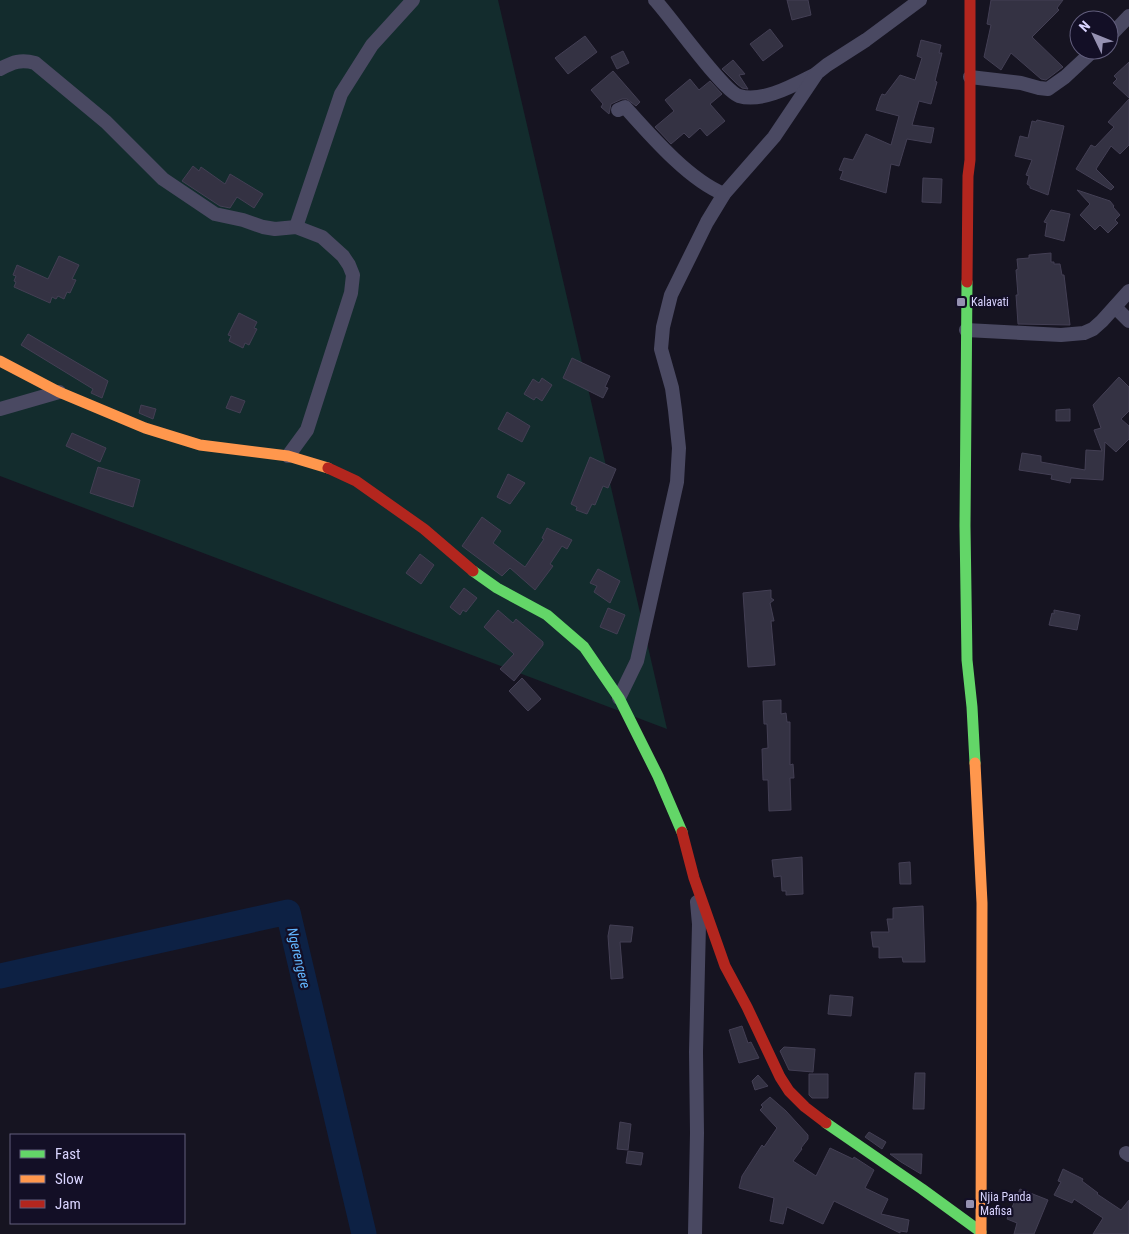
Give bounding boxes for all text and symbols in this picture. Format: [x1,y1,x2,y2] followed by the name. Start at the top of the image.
[1069,10,1119,60] north arrow
[1076,18,1093,35] text: N
[971,295,1009,309] place label: Kalavati
[955,296,967,308] marker: Kalavati
[284,926,314,990] water label: Ngerengere
[10,1134,185,1224] legend
[55,1145,80,1163] text: Fast
[55,1170,84,1188] text: Slow
[980,1190,1031,1218] place label: Njia Panda Mafisa
[55,1195,81,1213] text: Jam
[964,1198,976,1210] marker: Njia Panda Mafisa

